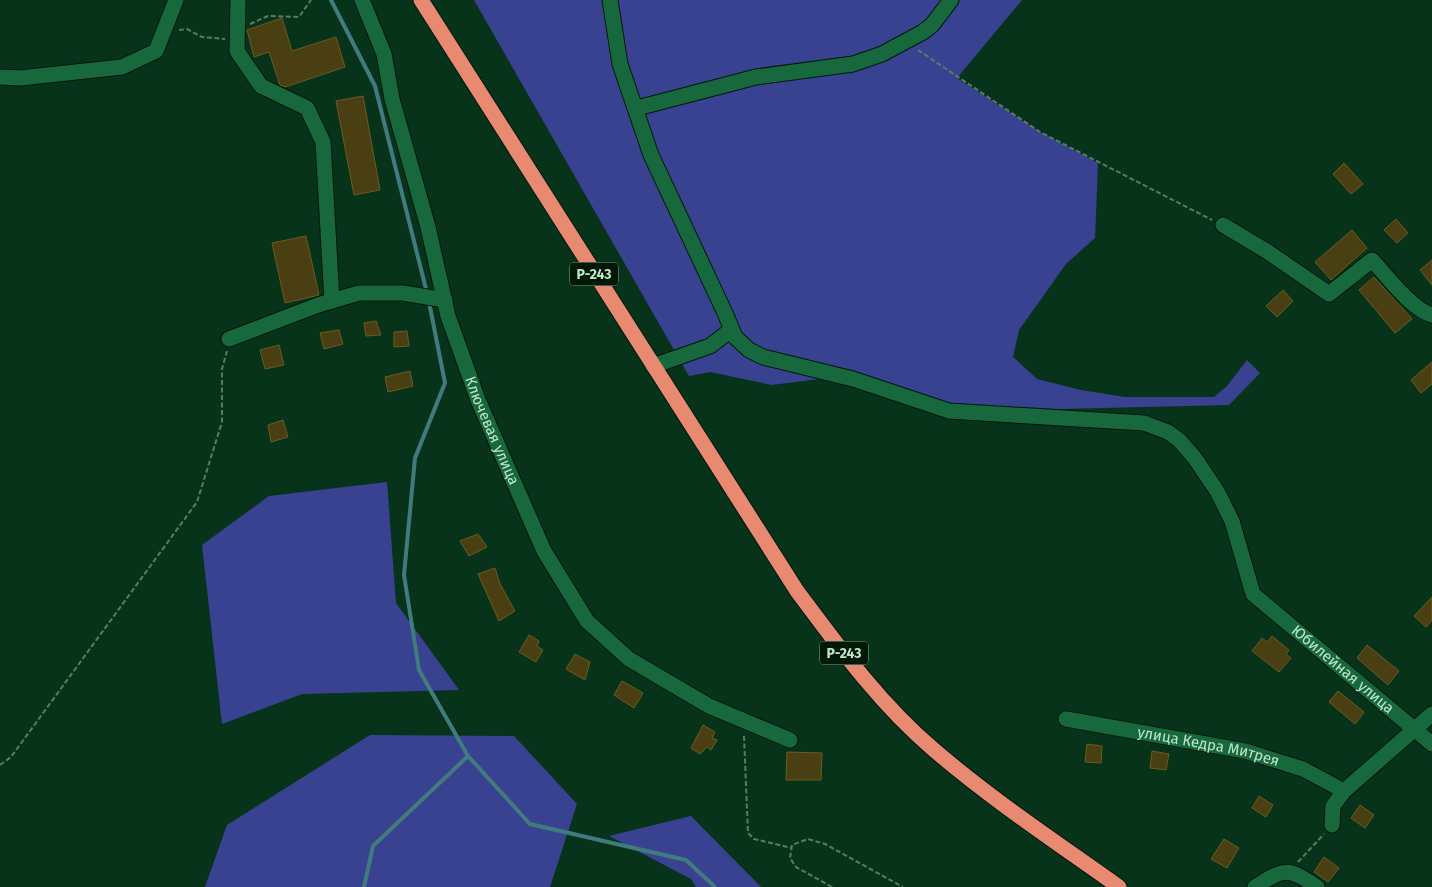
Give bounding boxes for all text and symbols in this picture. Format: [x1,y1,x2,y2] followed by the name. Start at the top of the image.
[570,262,618,286] road number: Р-243
[461,374,523,488] street label: Ключевая улица
[1288,621,1398,717] street label: Юбилейная улица
[820,641,868,664] road number: Р-243
[1136,723,1281,770] street label: улица Кедра Митрея

